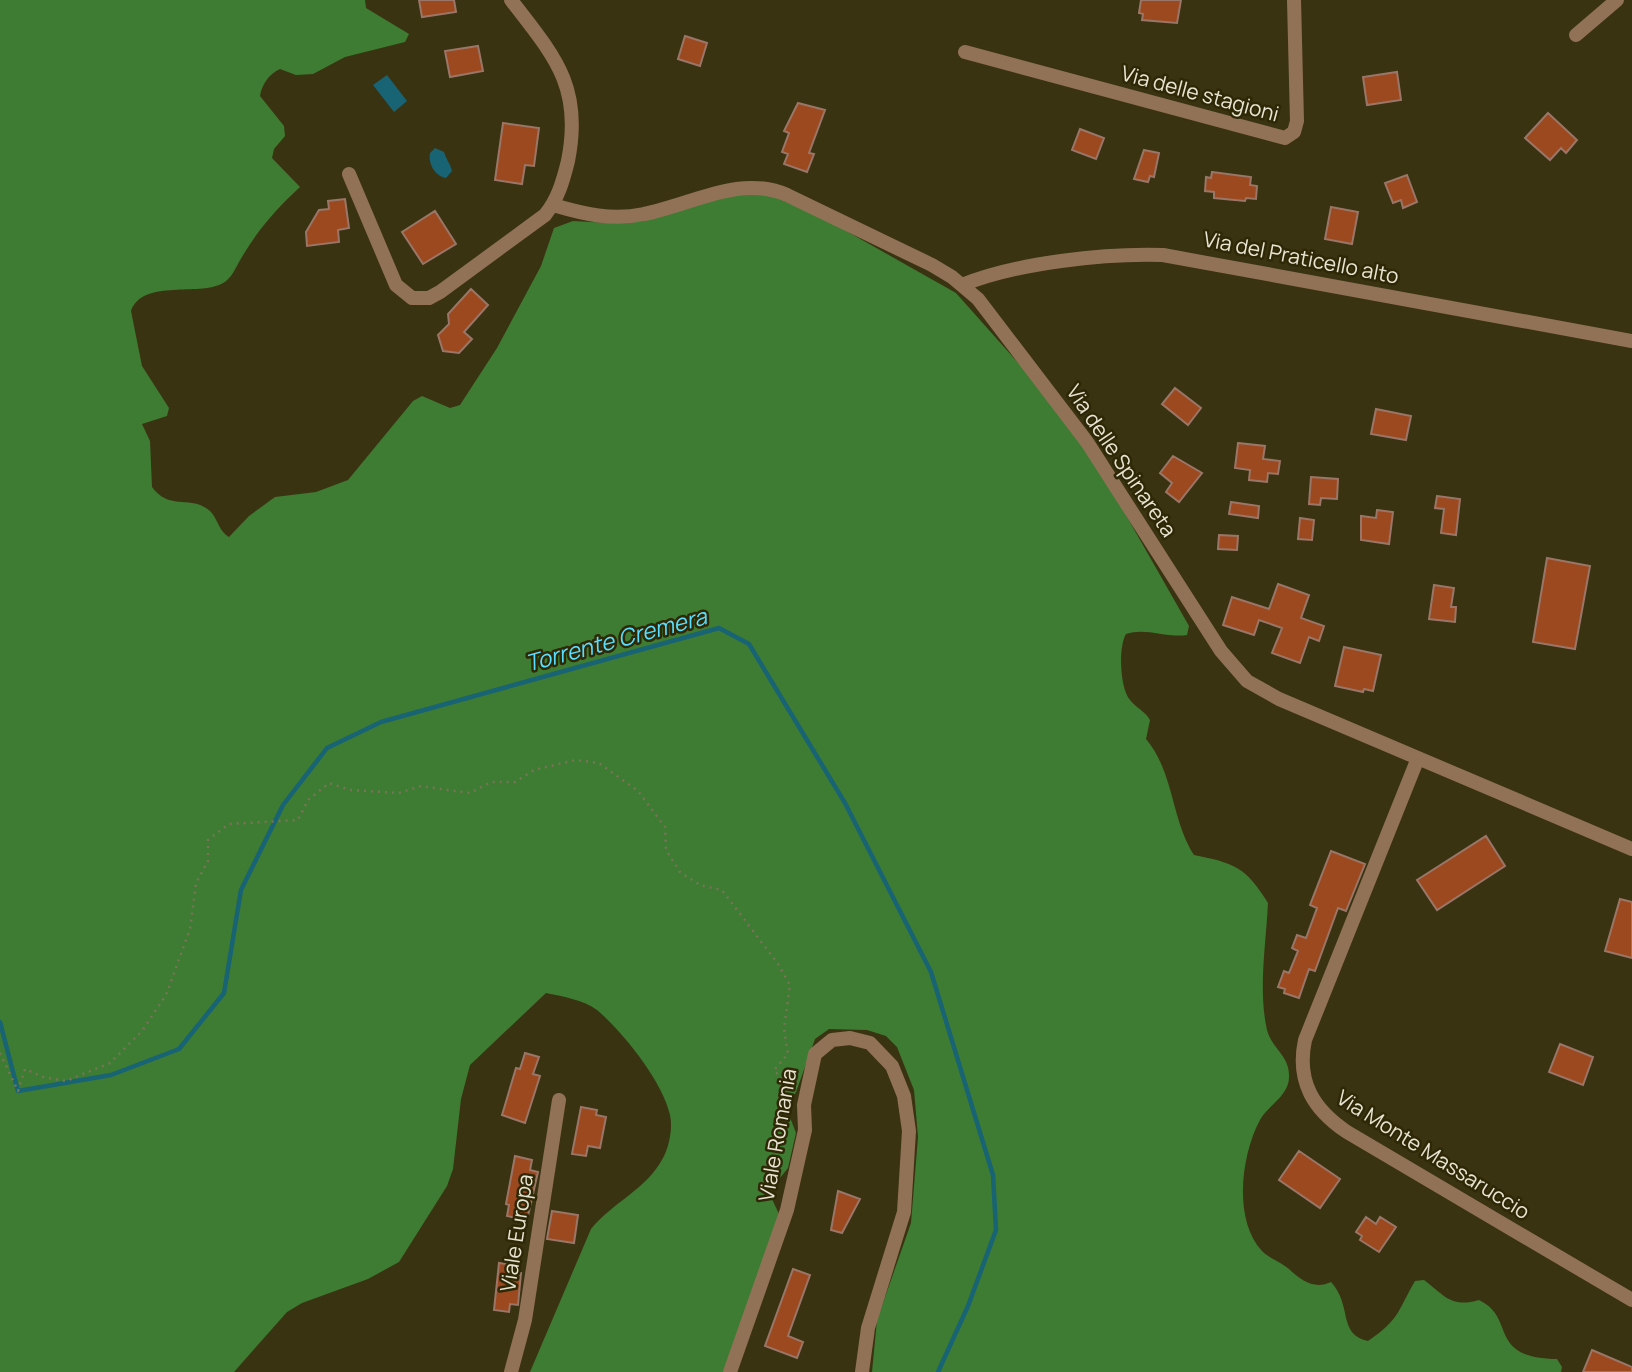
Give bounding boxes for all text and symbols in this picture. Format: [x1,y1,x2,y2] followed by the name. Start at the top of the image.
[1118,59,1282,128] street label: Via delle stagioni
[1201,224,1401,290] street label: Via del Praticello alto
[1060,379,1183,542] street label: Via delle Spinareta
[522,599,711,679] water label: Torrente Cremera
[752,1066,802,1203] street label: Viale Romania
[1332,1083,1536,1225] street label: Via Monte Massaruccio
[493,1172,539,1294] street label: Viale Europa

